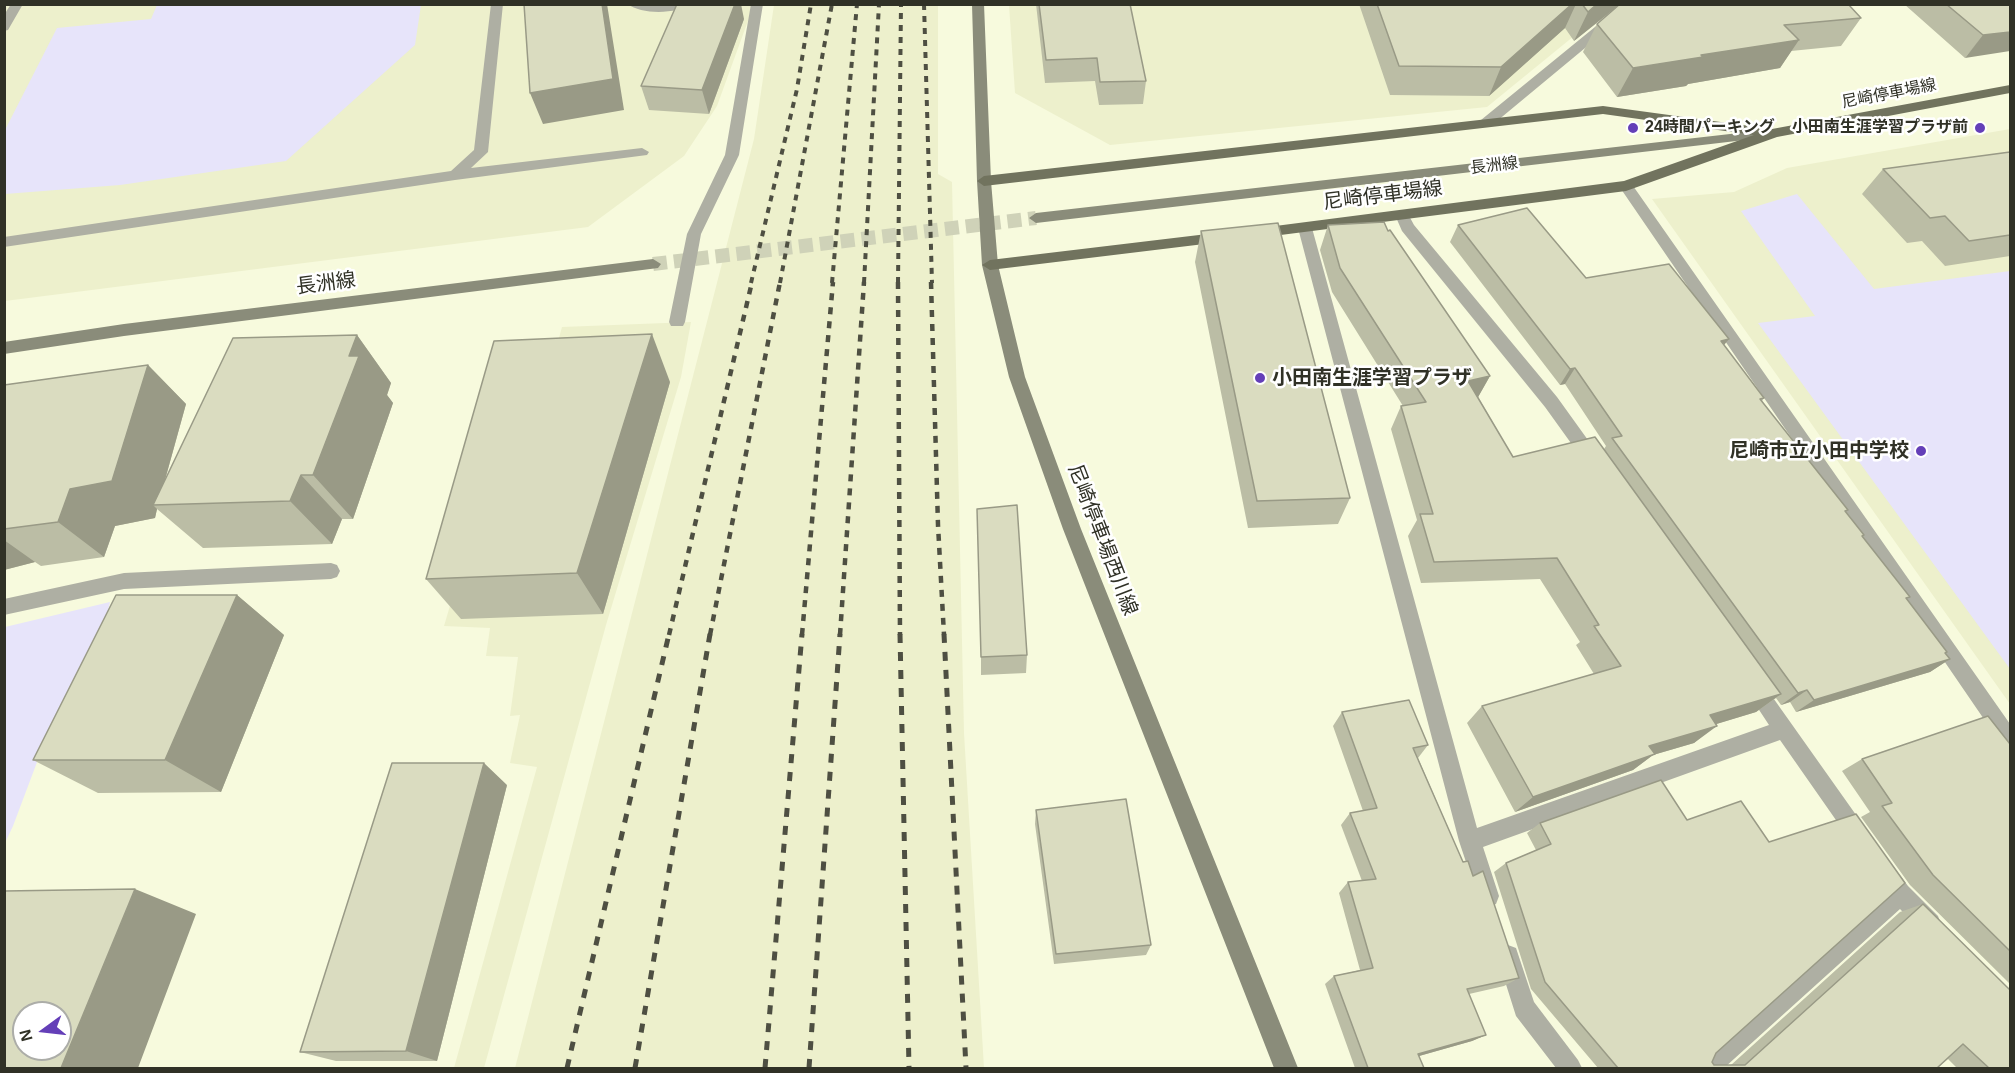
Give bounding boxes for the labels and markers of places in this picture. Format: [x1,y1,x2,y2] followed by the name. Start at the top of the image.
[1645,118,1775,138] place label: 24時間パーキング
[1792,118,1968,138] place label: 小田南生涯学習プラザ前
[1626,121,1640,135] marker: 24時間パーキング
[1973,121,1987,135] marker: 小田南生涯学習プラザ前
[1272,366,1472,390] place label: 小田南生涯学習プラザ
[1253,371,1267,385] marker: 小田南生涯学習プラザ
[1729,439,1909,463] place label: 尼崎市立小田中学校
[1914,444,1928,458] marker: 尼崎市立小田中学校

